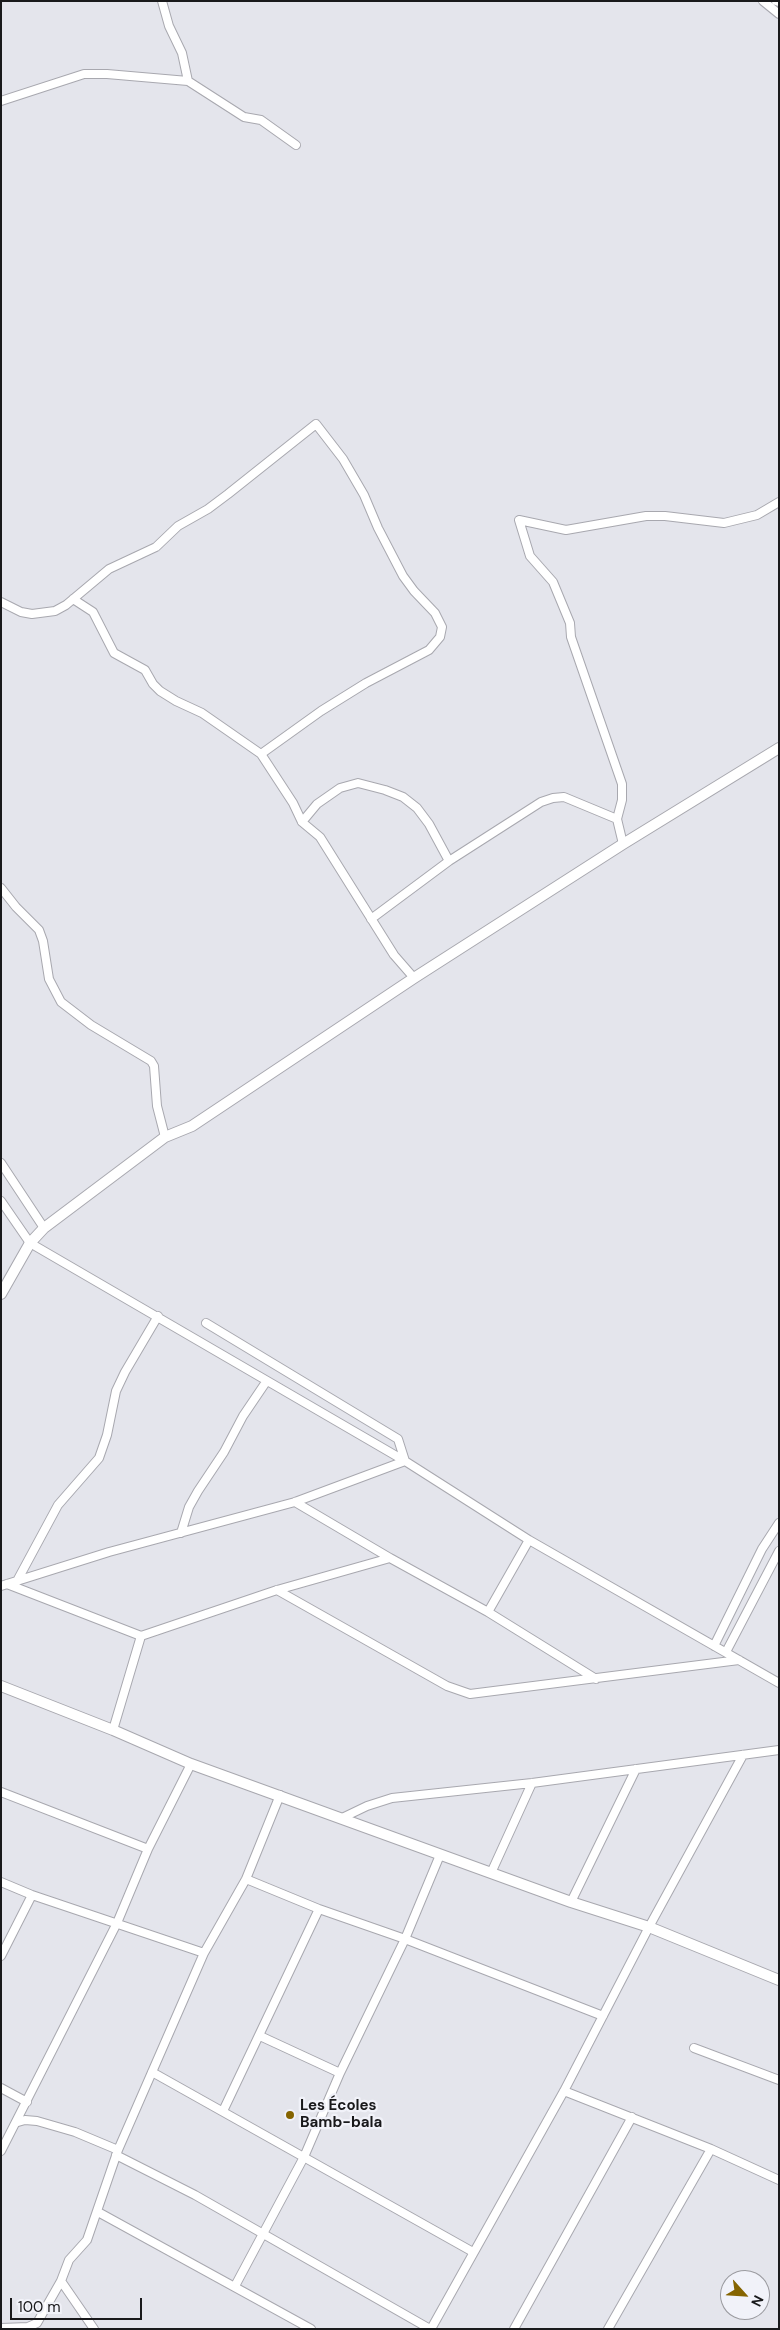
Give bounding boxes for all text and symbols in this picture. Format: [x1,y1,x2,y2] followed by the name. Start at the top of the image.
[300,2097,382,2132] place label: Les Écoles Bamb-bala
[284,2109,296,2121] marker: Les Écoles Bamb-bala
[720,2270,770,2320] north arrow
[12,2288,145,2320] scale bar
[747,2293,768,2310] text: N
[18,2297,61,2317] text: 100 m

